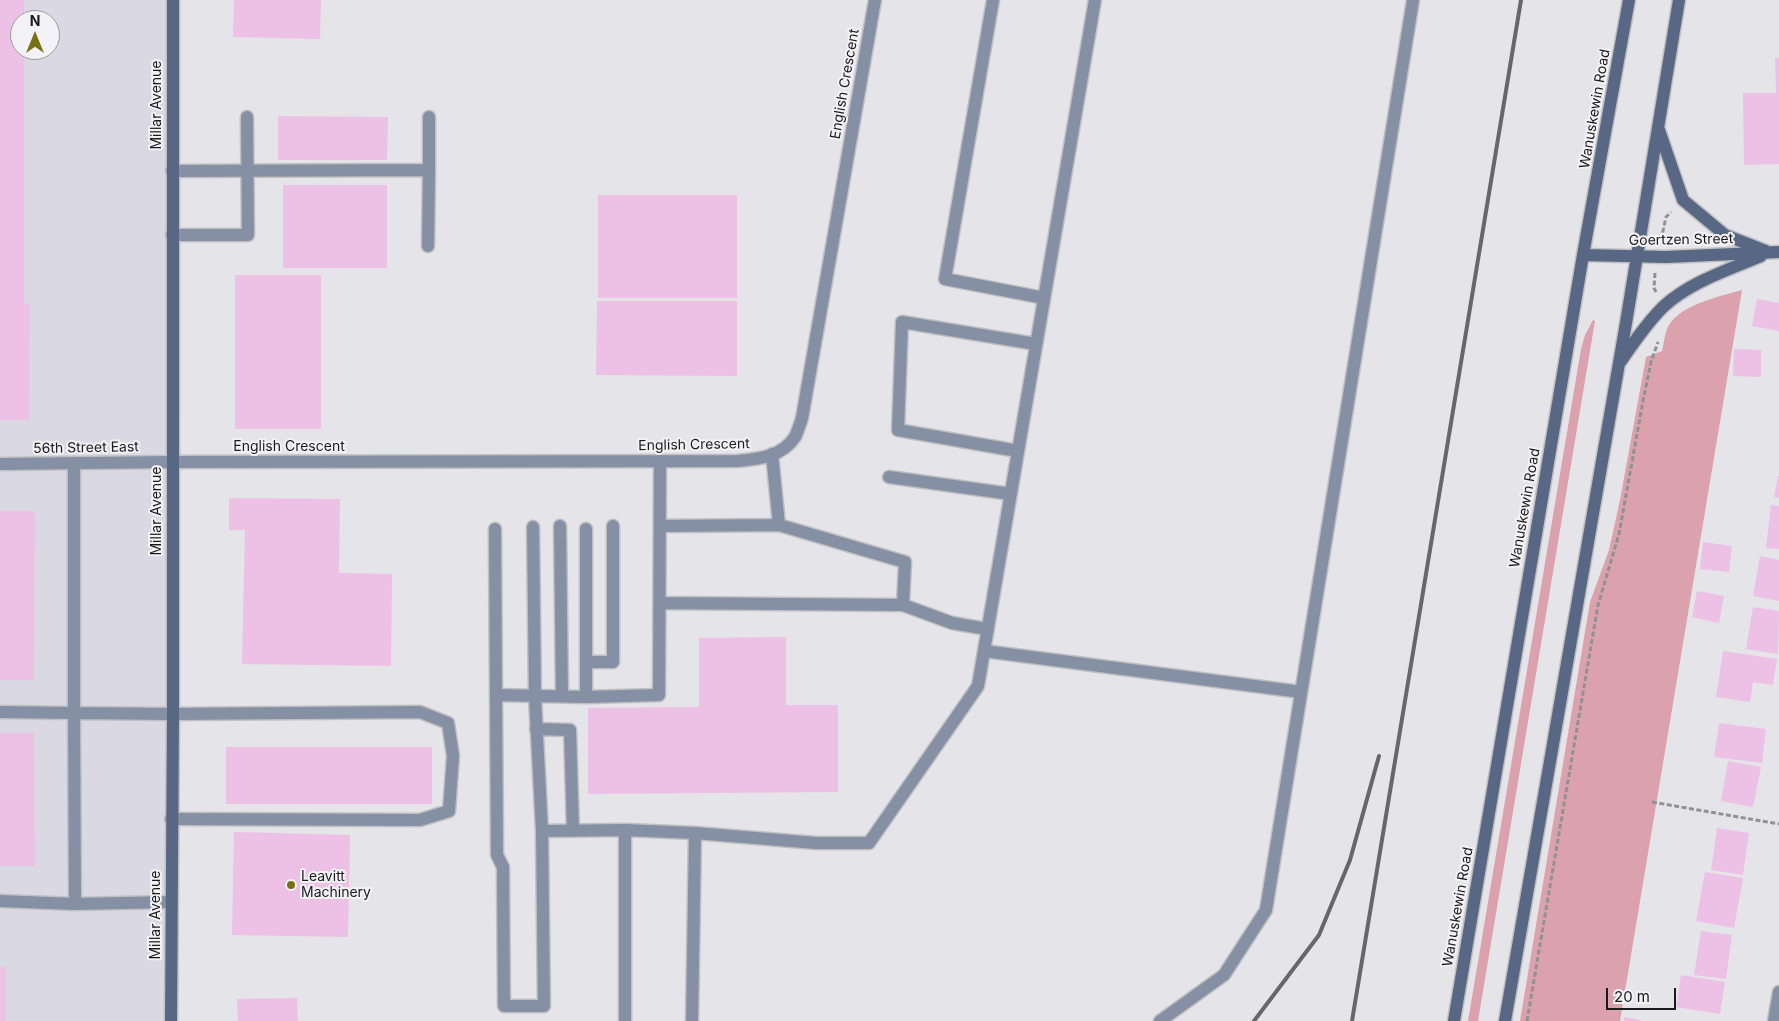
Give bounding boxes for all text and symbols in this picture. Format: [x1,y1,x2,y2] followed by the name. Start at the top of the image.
[10,10,60,60] north arrow
[30,12,40,29] text: N
[827,28,863,140] street label: English Crescent
[1576,48,1614,170] street label: Wanuskewin Road
[149,60,165,150] street label: Millar Avenue
[1629,231,1733,249] street label: Goertzen Street
[638,436,750,454] street label: English Crescent
[33,439,139,457] street label: 56th Street East
[233,439,345,455] street label: English Crescent
[1506,447,1544,569] street label: Wanuskewin Road
[149,466,165,556] street label: Millar Avenue
[1439,846,1477,968] street label: Wanuskewin Road
[301,869,371,902] place label: Leavitt Machinery
[148,870,164,960] street label: Millar Avenue
[285,879,297,891] marker: Leavitt Machinery
[1609,978,1679,1010] scale bar
[1614,987,1650,1006] text: 20 m

